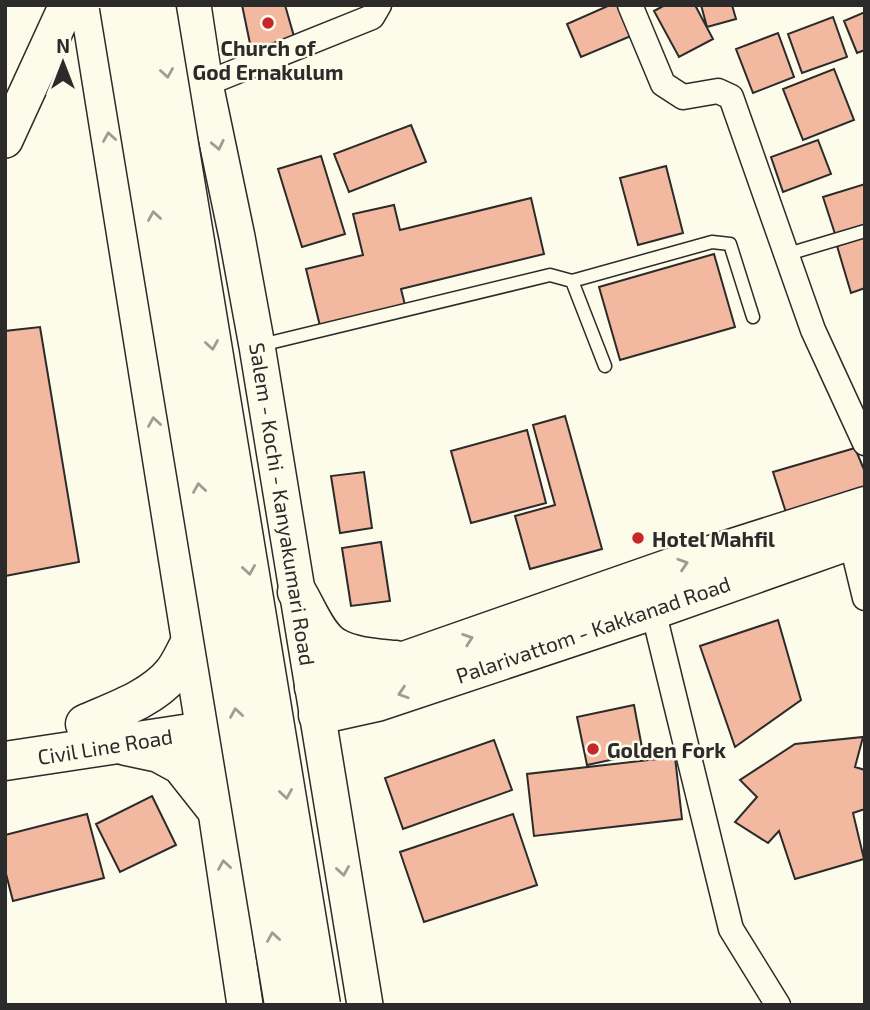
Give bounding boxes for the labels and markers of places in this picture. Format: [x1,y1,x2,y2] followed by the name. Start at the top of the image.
[260,15,276,31] marker: Church of God Ernakulum
[193,35,343,84] place label: Church of God Ernakulum
[652,526,775,551] place label: Hotel Mahfil
[630,530,646,546] marker: Hotel Mahfil
[607,737,726,762] place label: Golden Fork
[585,741,601,757] marker: Golden Fork

